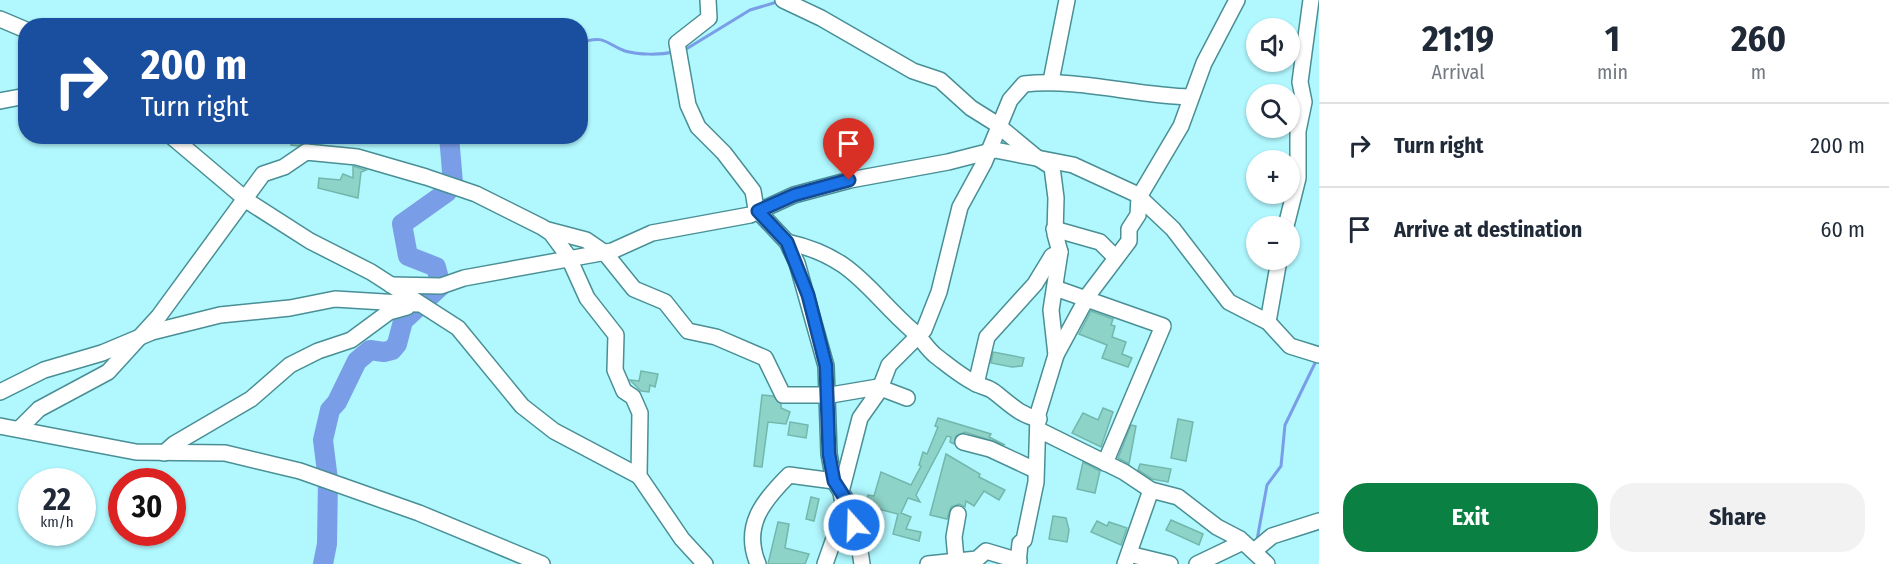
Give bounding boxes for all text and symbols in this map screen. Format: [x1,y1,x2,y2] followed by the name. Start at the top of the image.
[1422,17,1494,61] text: 21:19
[1605,17,1620,61] text: 1
[1731,17,1786,61] text: 260
[1246,18,1300,270] map controls
[1246,18,1300,72] button: sound
[141,40,247,90] text: 200 m
[42,42,120,120] icon: right
[1431,60,1485,84] text: Arrival
[1597,60,1628,84] text: min
[1751,60,1766,84] text: m
[1246,84,1300,138] button: search
[141,91,249,123] text: Turn right
[823,118,874,180] pin
[832,127,865,160] icon: arrive
[1343,129,1376,162] icon: right
[1394,132,1483,159] text: Turn right
[1810,132,1865,159] text: 200 m
[1246,150,1300,204] button: +
[1343,213,1376,246] icon: arrive
[1246,216,1300,270] button: −
[1394,216,1582,243] text: Arrive at destination
[1821,216,1865,243] text: 60 m
[108,468,186,546] speed limit sign: 30
[43,482,71,518] text: 22
[1343,483,1598,552] button: Exit
[1610,483,1865,552] button: Share
[822,493,886,557] position arrow
[40,513,74,531] text: km/h

